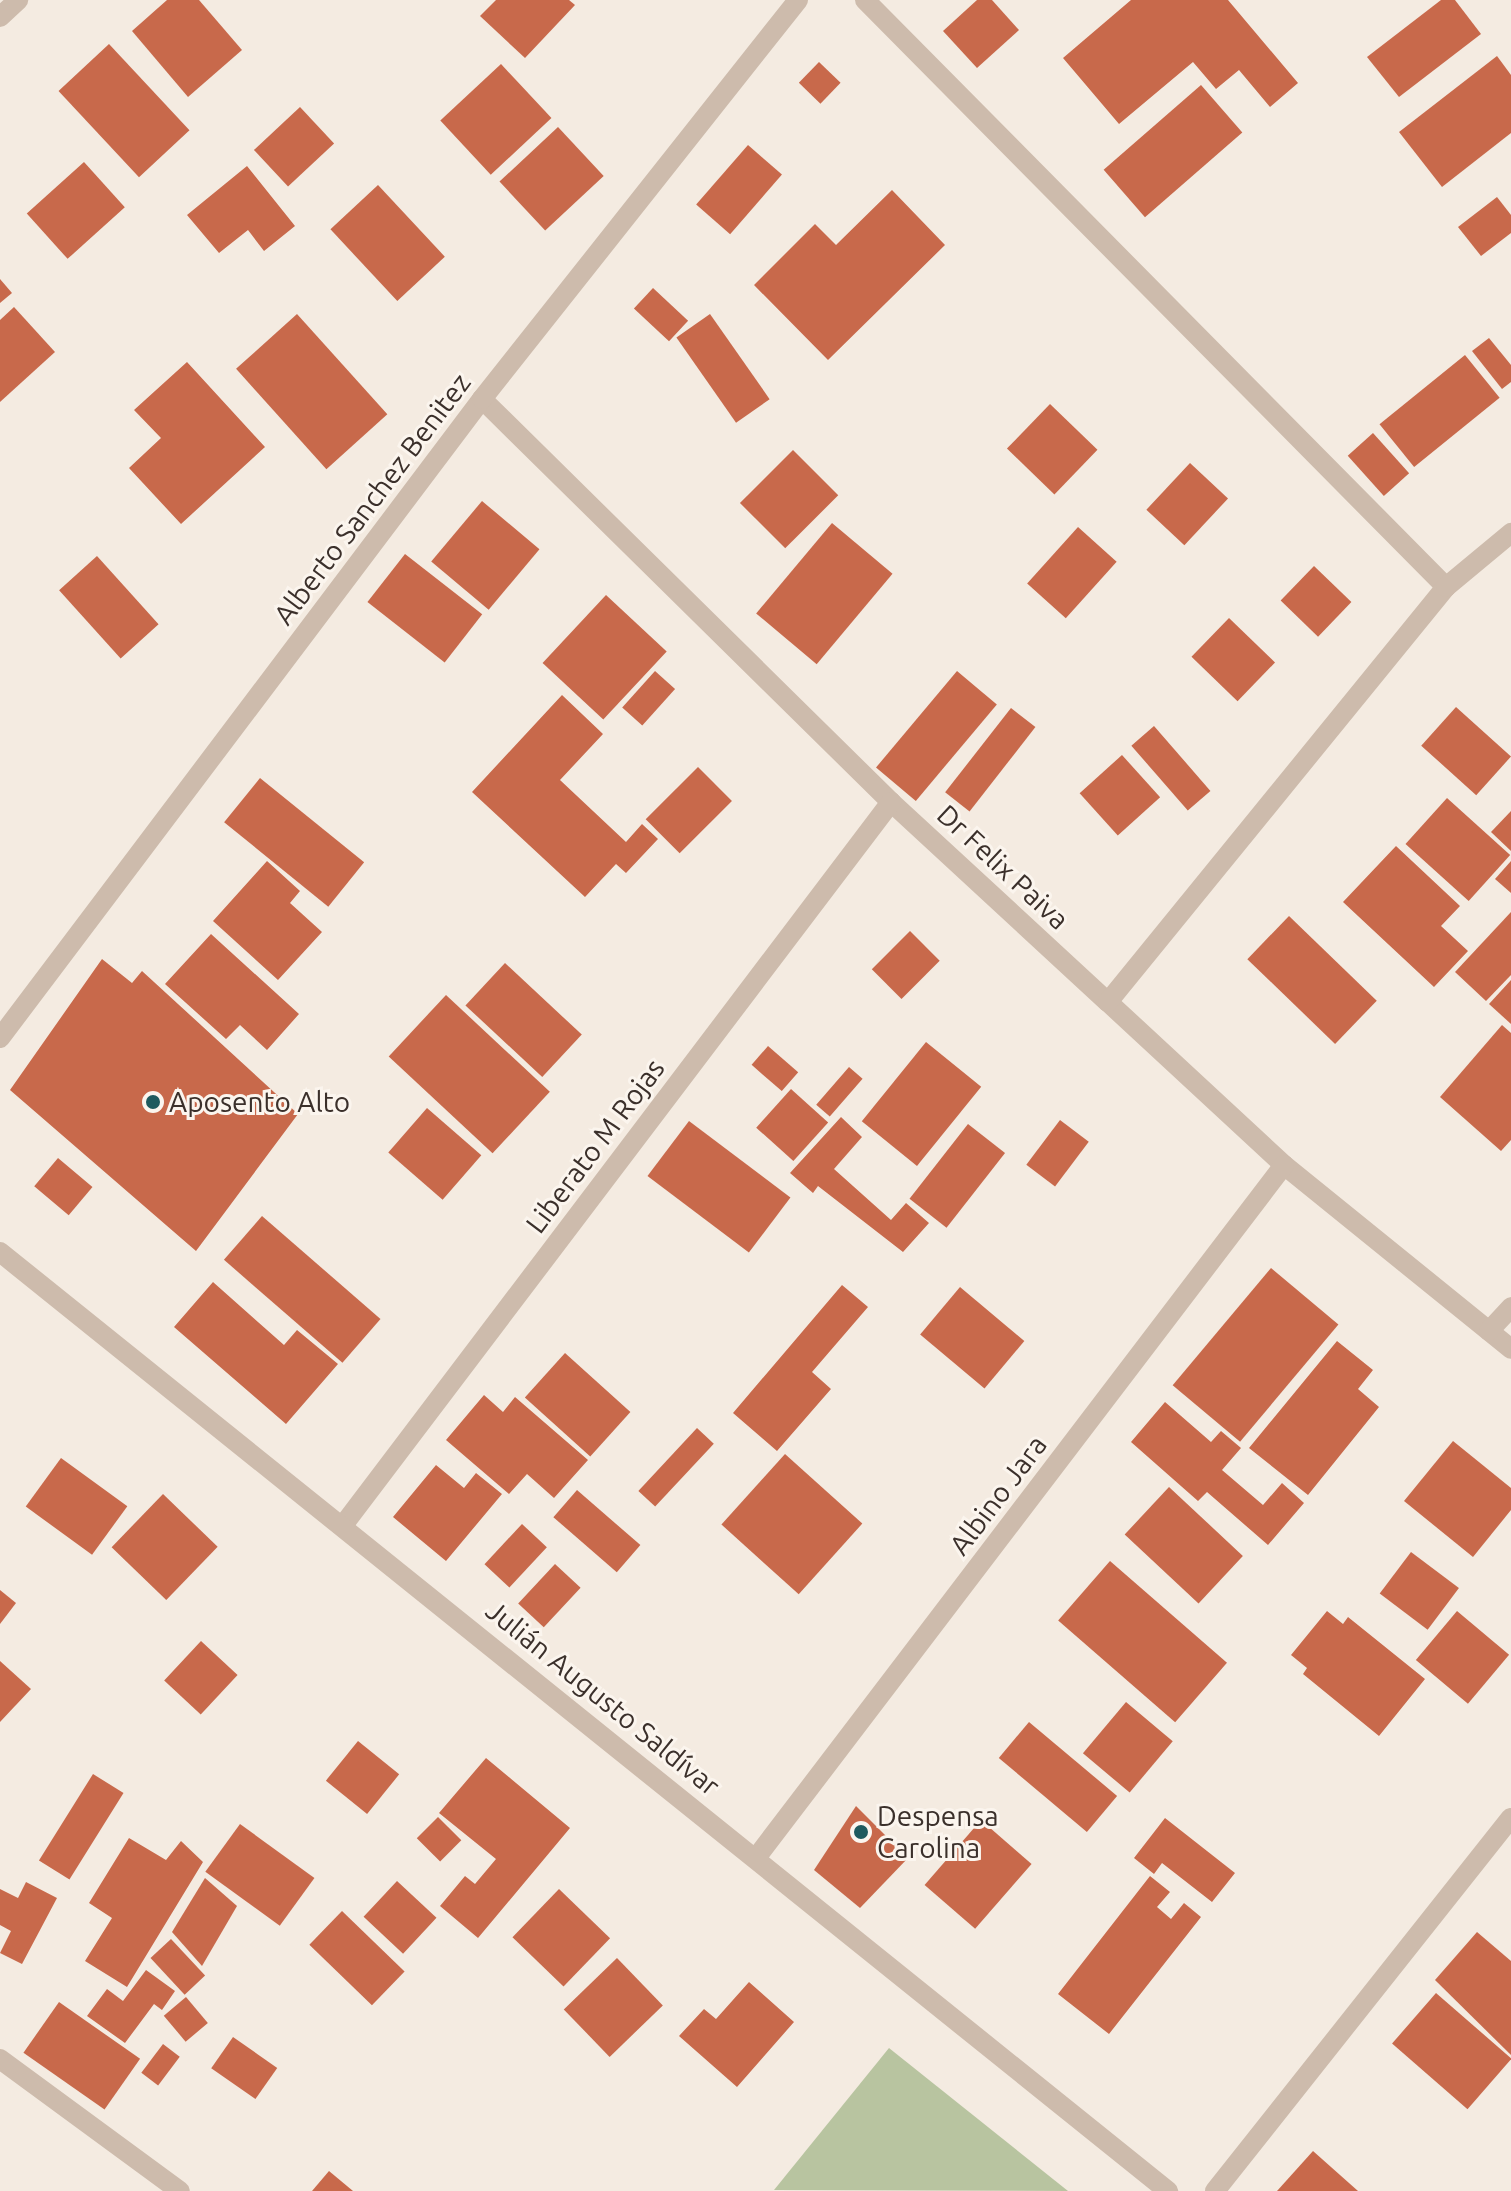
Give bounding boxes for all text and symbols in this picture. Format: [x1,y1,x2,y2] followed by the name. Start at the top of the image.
[267,367,477,631] street label: Alberto Sanchez Benitez
[930,798,1076,936] street label: Dr Felix Paiva
[519,1052,671,1240] street label: Liberato M Rojas
[169,1085,350,1119] place label: Aposento Alto
[144,1093,162,1111] marker: Aposento Alto
[942,1429,1054,1561] street label: Albino Jara
[479,1593,727,1803] street label: Julián Augusto Saldívar
[877,1799,999,1865] place label: Despensa Carolina
[852,1823,870,1841] marker: Despensa Carolina

